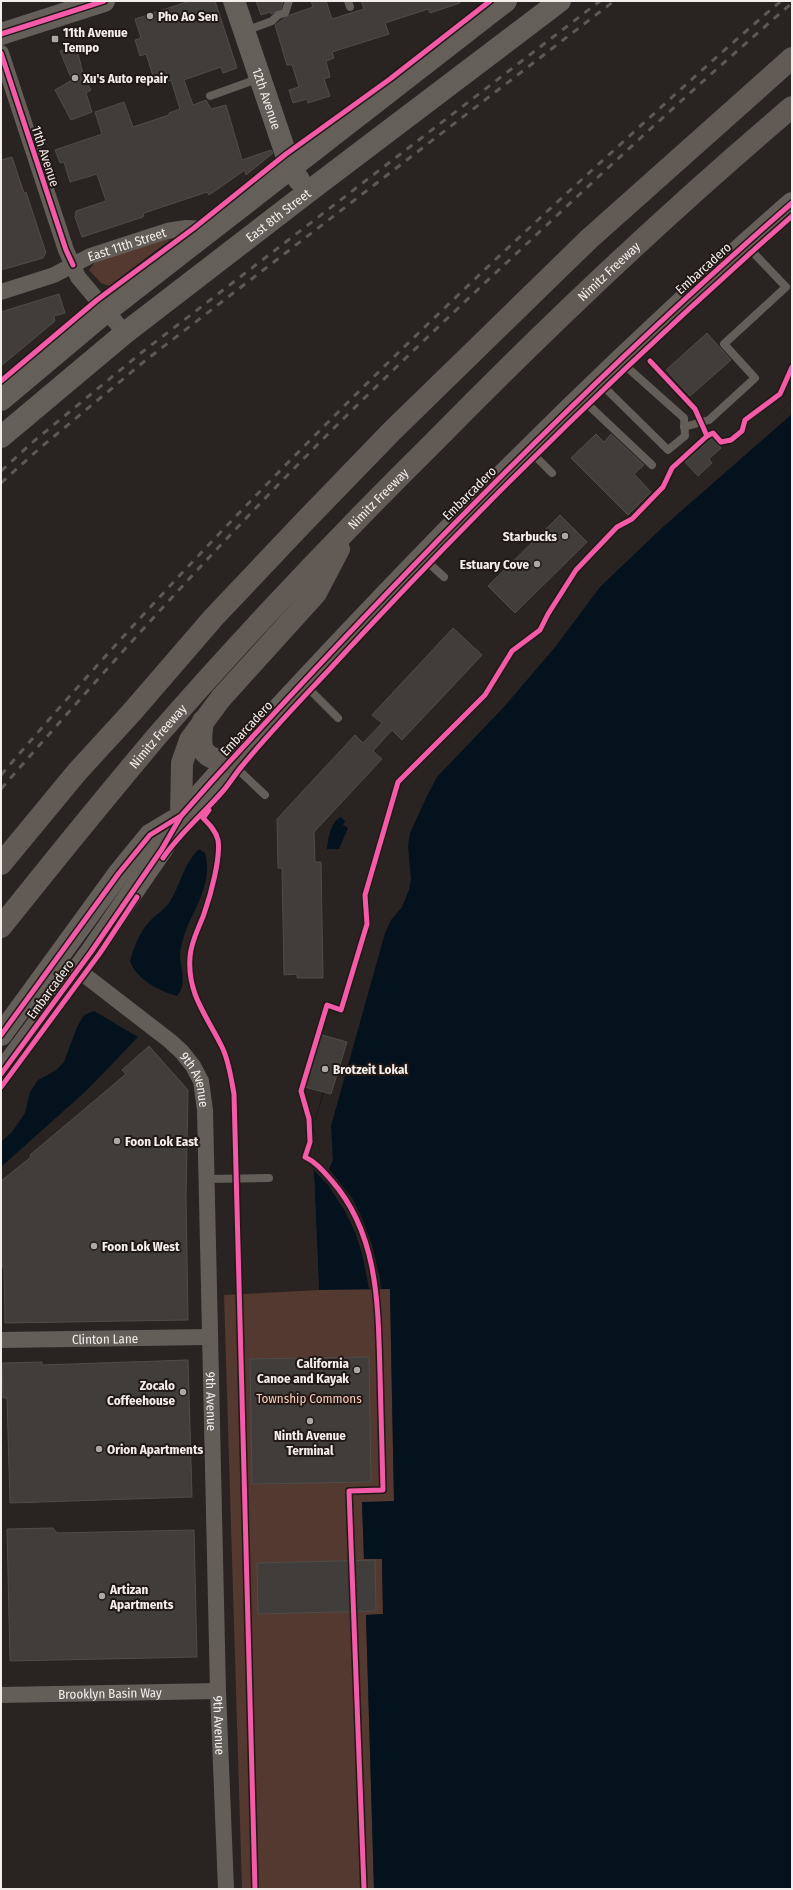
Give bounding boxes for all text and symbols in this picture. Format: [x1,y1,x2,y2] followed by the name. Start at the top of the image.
[158,9,218,24] place label: Pho Ao Sen
[145,11,155,21] marker: Pho Ao Sen
[63,25,128,55] place label: 11th Avenue Tempo
[50,34,60,44] marker: 11th Avenue Tempo
[249,66,284,131] street label: 12th Avenue
[82,71,168,86] place label: Xu's Auto repair
[70,73,80,83] marker: Xu's Auto repair
[29,124,62,189] street label: 11th Avenue
[243,185,314,245] street label: East 8th Street
[86,225,169,264] street label: East 11th Street
[575,239,643,304] street label: Nimitz Freeway
[672,239,734,297] street label: Embarcadero
[439,463,499,523] street label: Embarcadero
[345,465,412,532] street label: Nimitz Freeway
[503,529,557,544] place label: Starbucks
[560,531,570,541] marker: Starbucks
[460,557,529,572] place label: Estuary Cove
[532,559,542,569] marker: Estuary Cove
[217,698,276,759] street label: Embarcadero
[126,701,190,771] street label: Nimitz Freeway
[24,957,77,1022] street label: Embarcadero
[177,1049,212,1108] street label: 9th Avenue
[333,1062,408,1077] place label: Brotzeit Lokal
[320,1064,330,1074] marker: Brotzeit Lokal
[125,1134,199,1149] place label: Foon Lok East
[112,1136,122,1146] marker: Foon Lok East
[102,1239,180,1254] place label: Foon Lok West
[89,1241,99,1251] marker: Foon Lok West
[72,1331,138,1347] street label: Clinton Lane
[257,1356,350,1386] place label: California Canoe and Kayak
[352,1365,362,1375] marker: California Canoe and Kayak
[203,1371,219,1431] street label: 9th Avenue
[107,1378,175,1408] place label: Zocalo Coffeehouse
[178,1387,188,1397] marker: Zocalo Coffeehouse
[256,1391,362,1406] park label: Township Commons
[305,1416,315,1426] marker: Ninth Avenue Terminal
[274,1428,346,1458] place label: Ninth Avenue Terminal
[107,1442,203,1457] place label: Orion Apartments
[94,1444,104,1454] marker: Orion Apartments
[109,1582,174,1612] place label: Artizan Apartments
[97,1591,107,1601] marker: Artizan Apartments
[58,1685,162,1702] street label: Brooklyn Basin Way
[210,1695,228,1755] street label: 9th Avenue

